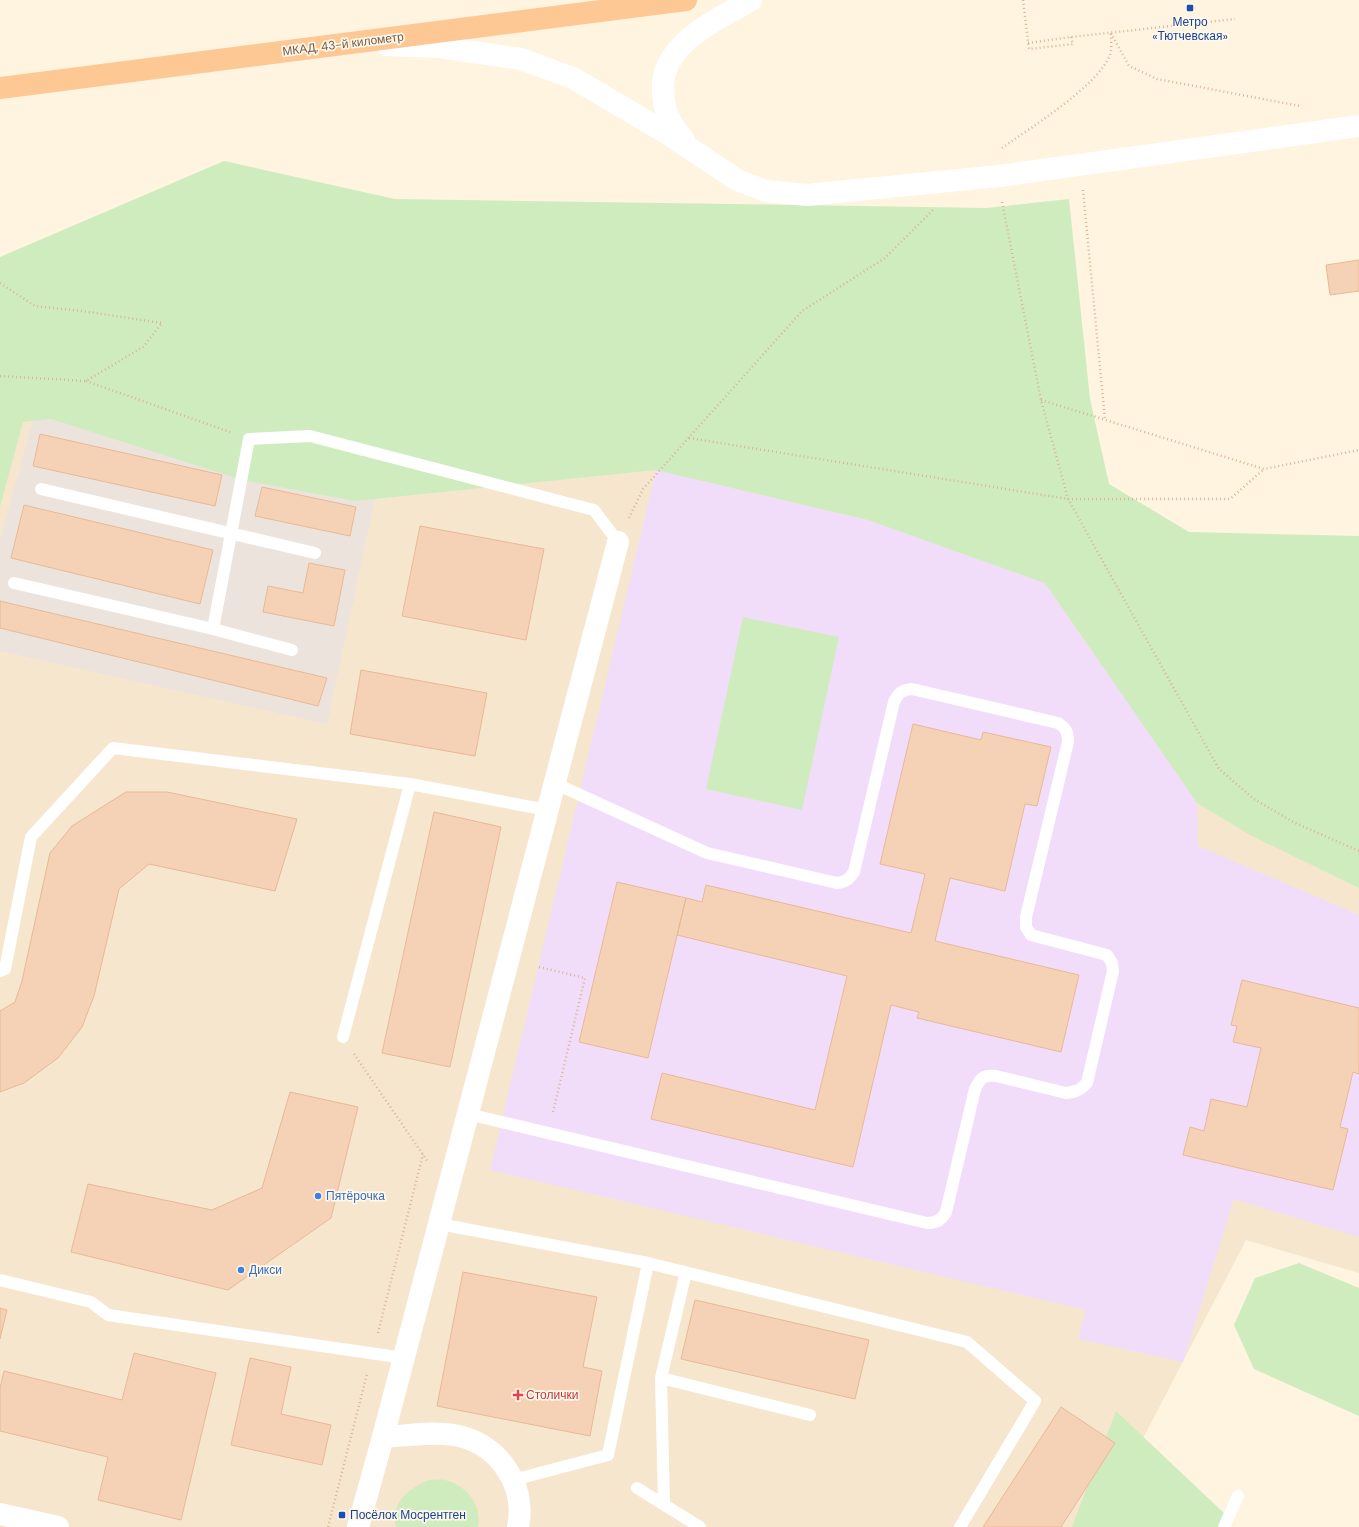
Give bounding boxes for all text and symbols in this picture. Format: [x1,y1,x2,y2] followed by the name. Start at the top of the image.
[1185,3,1195,13] marker: Метро «Тютчевская»
[1152,14,1228,44] place label: Метро «Тютчевская»
[281,29,405,59] street label: МКАД, 43-й километр
[326,1188,385,1204] place label: Пятёрочка
[313,1191,323,1201] marker: Пятёрочка
[249,1262,282,1278] place label: Дикси
[236,1265,246,1275] marker: Дикси
[526,1387,578,1403] place label: Столички
[513,1390,523,1400] marker: Столички
[350,1507,466,1523] place label: Посёлок Мосрентген
[337,1510,347,1520] marker: Посёлок Мосрентген

